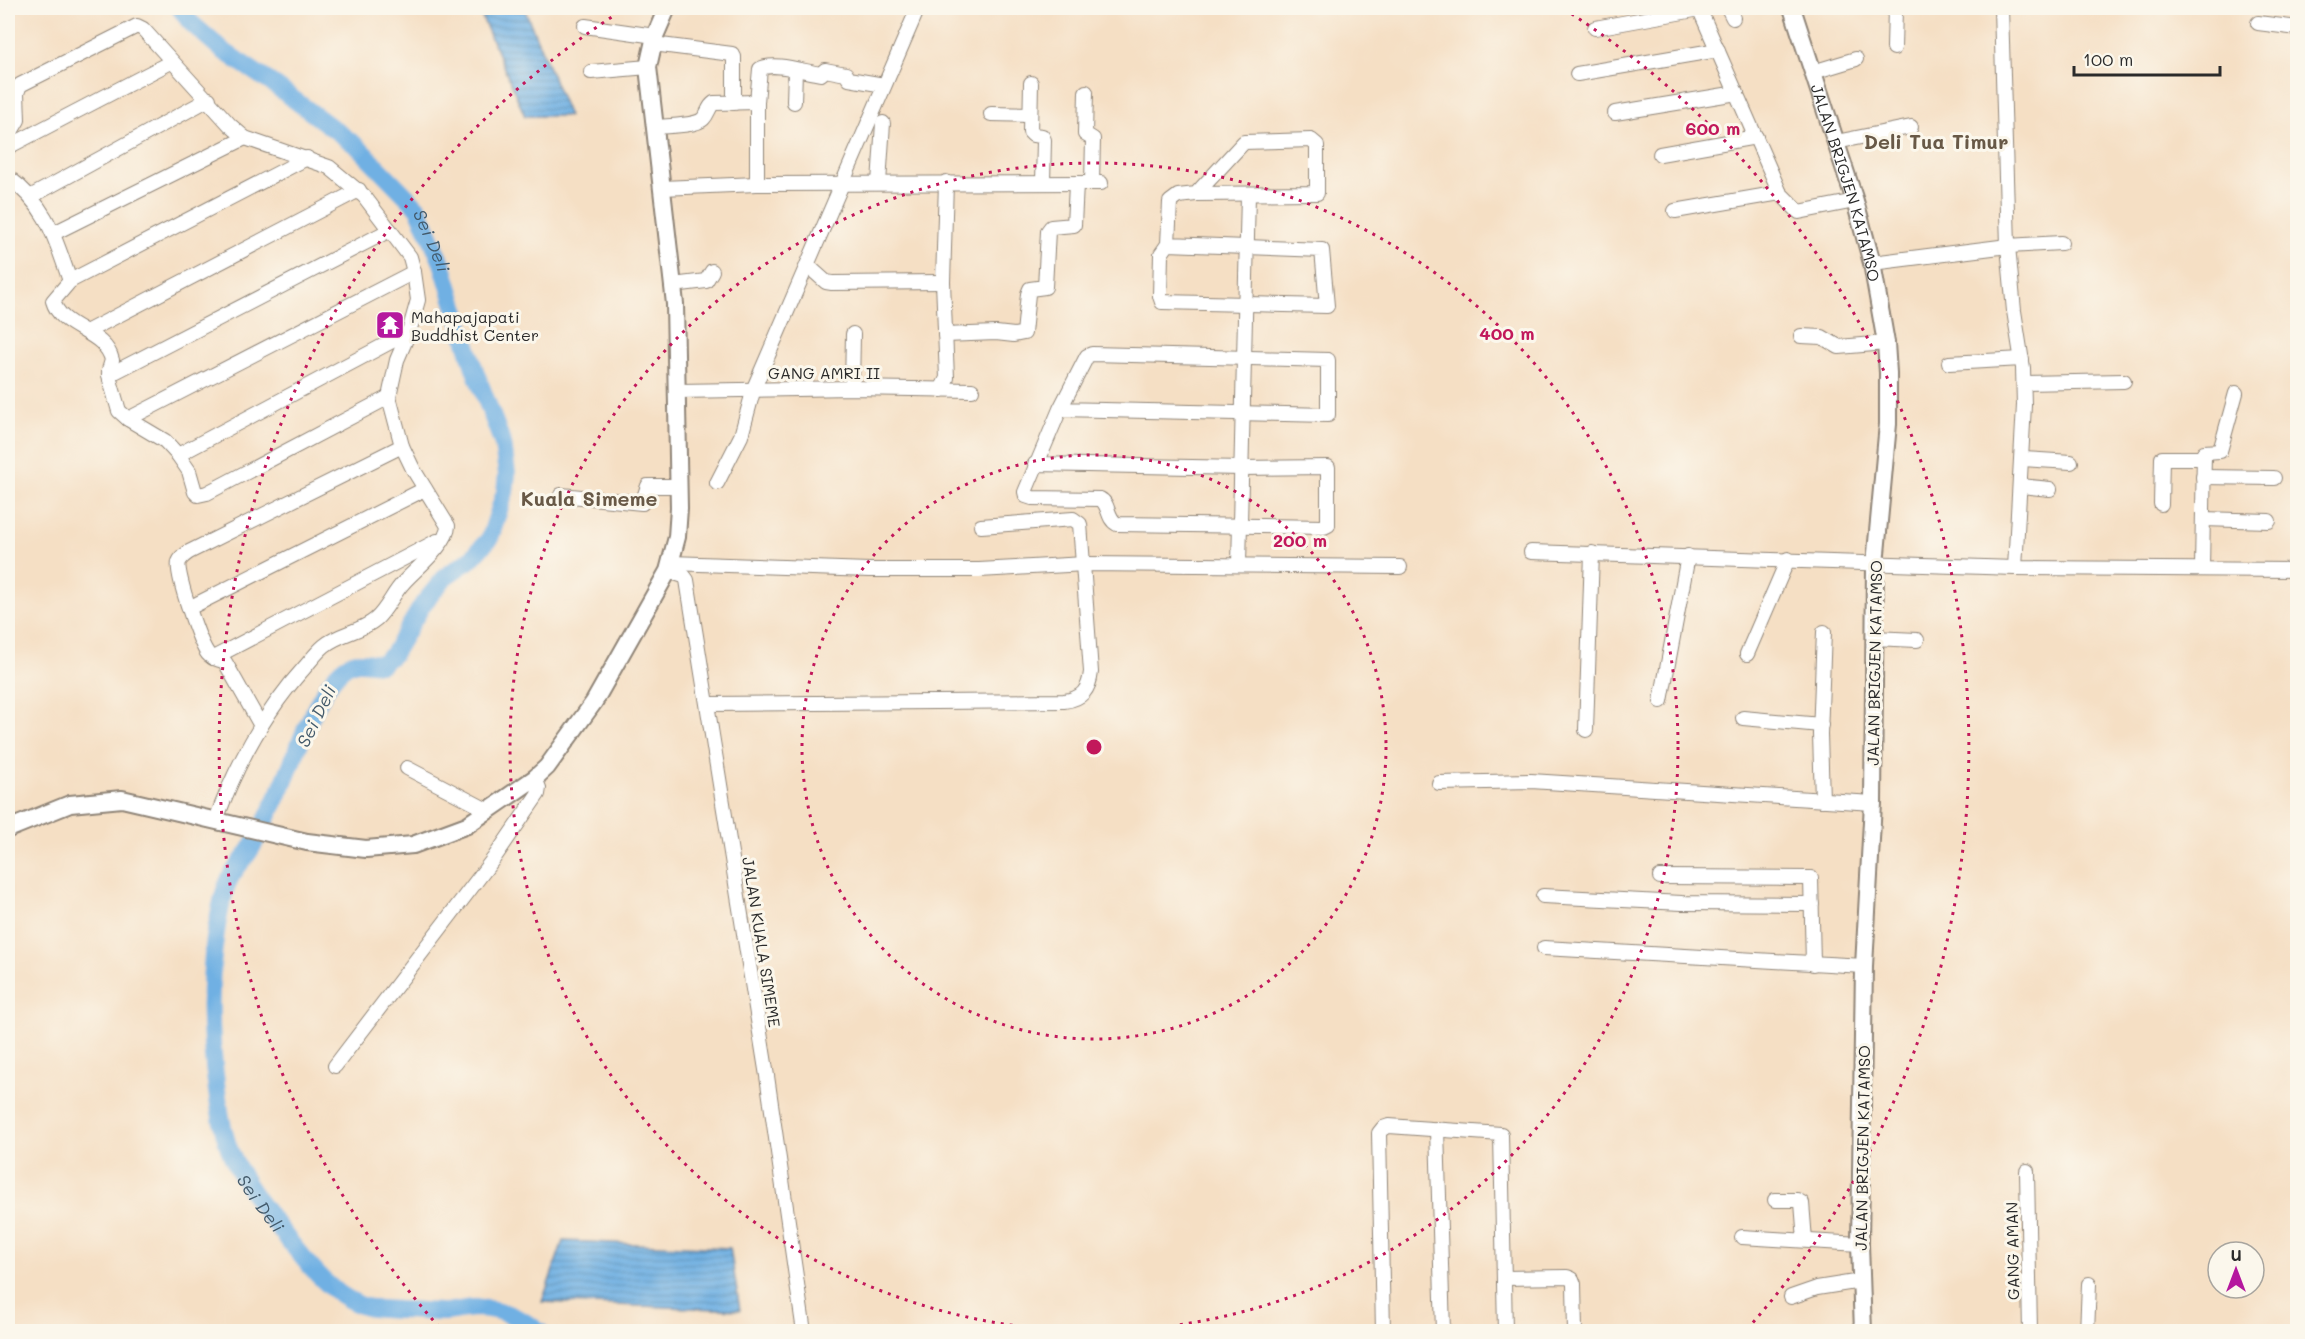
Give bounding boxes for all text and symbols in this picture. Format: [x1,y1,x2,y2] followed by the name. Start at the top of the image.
[2074,39,2220,77] scale bar
[2083,47,2133,71] text: 100 m
[1807,81,1886,283] street label: JALAN BRIGJEN KATAMSO
[1686,116,1740,140] text: 600 m
[1864,128,2008,154] district label: Deli Tua Timur
[408,206,456,275] water label: Sei Deli
[411,306,539,345] place label: Mahapajapati Buddhist Center
[374,309,406,341] temple icon: Mahapajapati Buddhist Center
[1479,321,1535,345] text: 400 m
[768,362,880,383] street label: GANG AMRI II
[521,485,657,511] district label: Kuala Simeme
[1273,528,1327,552] text: 200 m
[1862,560,1886,766] street label: JALAN BRIGJEN KATAMSO
[291,681,341,751] water label: Sei Deli
[1084,737,1104,757] centre of rings
[738,855,786,1029] street label: JALAN KUALA SIMEME
[1850,1045,1874,1251] street label: JALAN BRIGJEN KATAMSO
[232,1170,290,1238] water label: Sei Deli
[2001,1202,2023,1300] street label: GANG AMAN
[2206,1240,2266,1300] north arrow
[2230,1244,2242,1265] text: U

